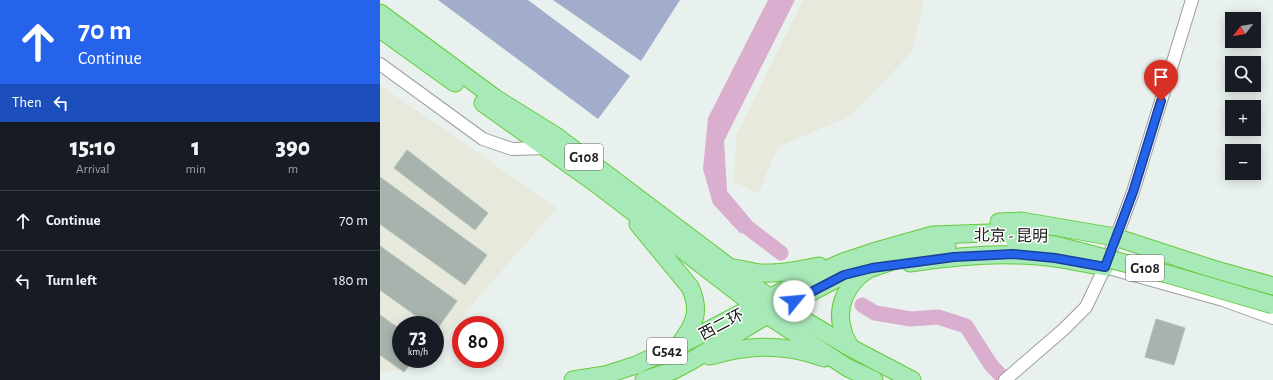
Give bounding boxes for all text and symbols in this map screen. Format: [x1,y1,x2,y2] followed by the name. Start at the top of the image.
[1225,12,1261,48] north arrow
[1225,12,1261,180] map controls
[12,16,64,68] icon: ahead
[78,17,132,45] text: 70 m
[78,50,142,68] text: Continue
[1225,56,1261,92] button: search
[1144,60,1178,101] pin
[1150,66,1172,88] icon: arrive
[50,92,72,114] icon: left
[12,95,42,110] text: Then
[1225,100,1261,136] button: +
[70,136,116,160] text: 15:10
[191,136,200,160] text: 1
[276,136,310,160] text: 390
[565,144,603,170] road number: G108
[1225,144,1261,180] button: −
[76,163,109,176] text: Arrival
[186,163,206,176] text: min
[288,163,298,176] text: m
[12,210,34,232] icon: ahead
[46,213,101,228] text: Continue
[339,213,368,228] text: 70 m
[974,226,1048,245] street label: 北京 - 昆明
[1126,255,1164,281] road number: G108
[12,270,34,292] icon: left
[46,273,97,288] text: Turn left
[333,273,368,288] text: 180 m
[773,280,815,322] position arrow
[697,307,746,343] street label: 西二环
[452,316,504,368] speed limit sign: 80
[409,327,427,347] text: 73
[647,338,687,364] road number: G542
[408,347,428,357] text: km/h

